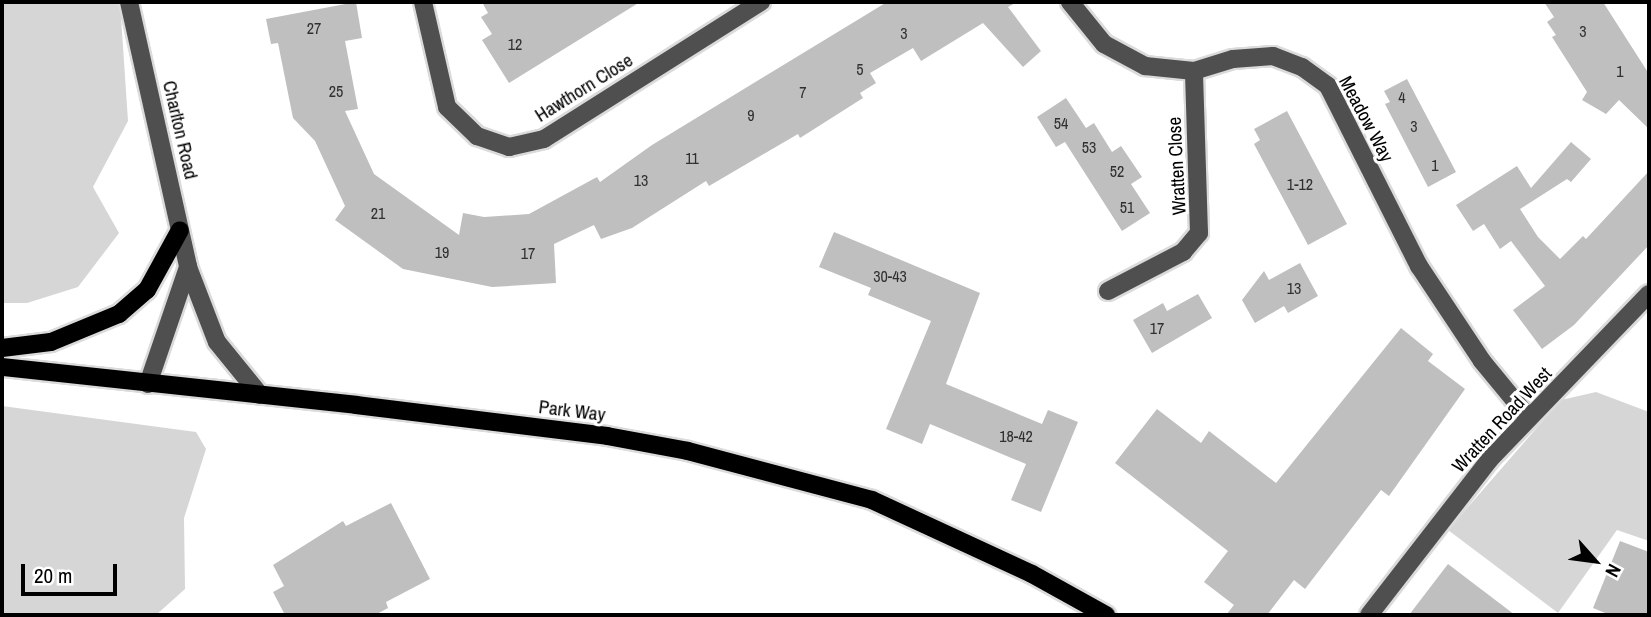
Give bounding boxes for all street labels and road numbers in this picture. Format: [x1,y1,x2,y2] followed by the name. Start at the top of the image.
[531,49,637,127] street label: Hawthorn Close
[1334,72,1398,166] street label: Meadow Way
[158,78,202,182] street label: Charlton Road
[1163,116,1191,216] street label: Wratten Close
[1447,363,1557,477] street label: Wratten Road West
[537,396,607,426] street label: Park Way

